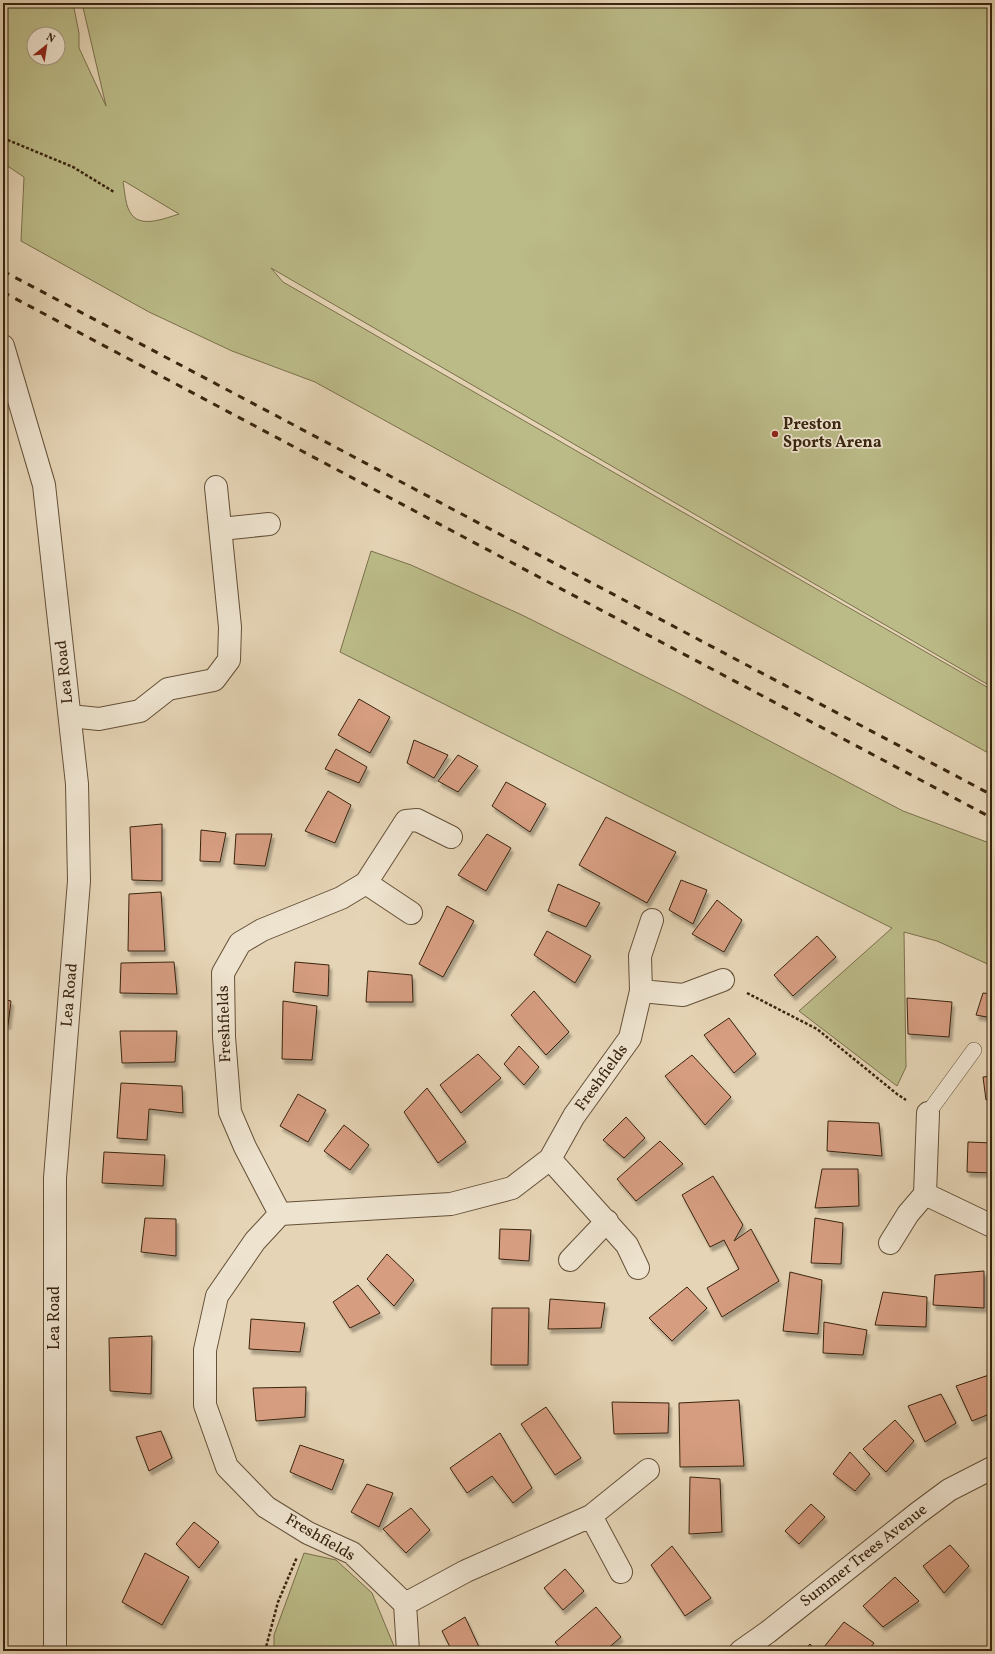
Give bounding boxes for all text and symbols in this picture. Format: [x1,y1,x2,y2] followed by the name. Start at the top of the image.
[26,26,66,66] north arrow
[43,30,57,47] text: N
[783,414,882,454] place label: Preston Sports Arena
[770,429,780,439] marker: Preston Sports Arena
[51,639,79,705] street label: Lea Road
[56,962,84,1028] street label: Lea Road
[213,985,237,1063] street label: Freshfields
[570,1040,634,1116] street label: Freshfields
[44,1286,66,1350] street label: Lea Road
[796,1499,932,1613] street label: Summer Trees Avenue
[281,1509,359,1567] street label: Freshfields

